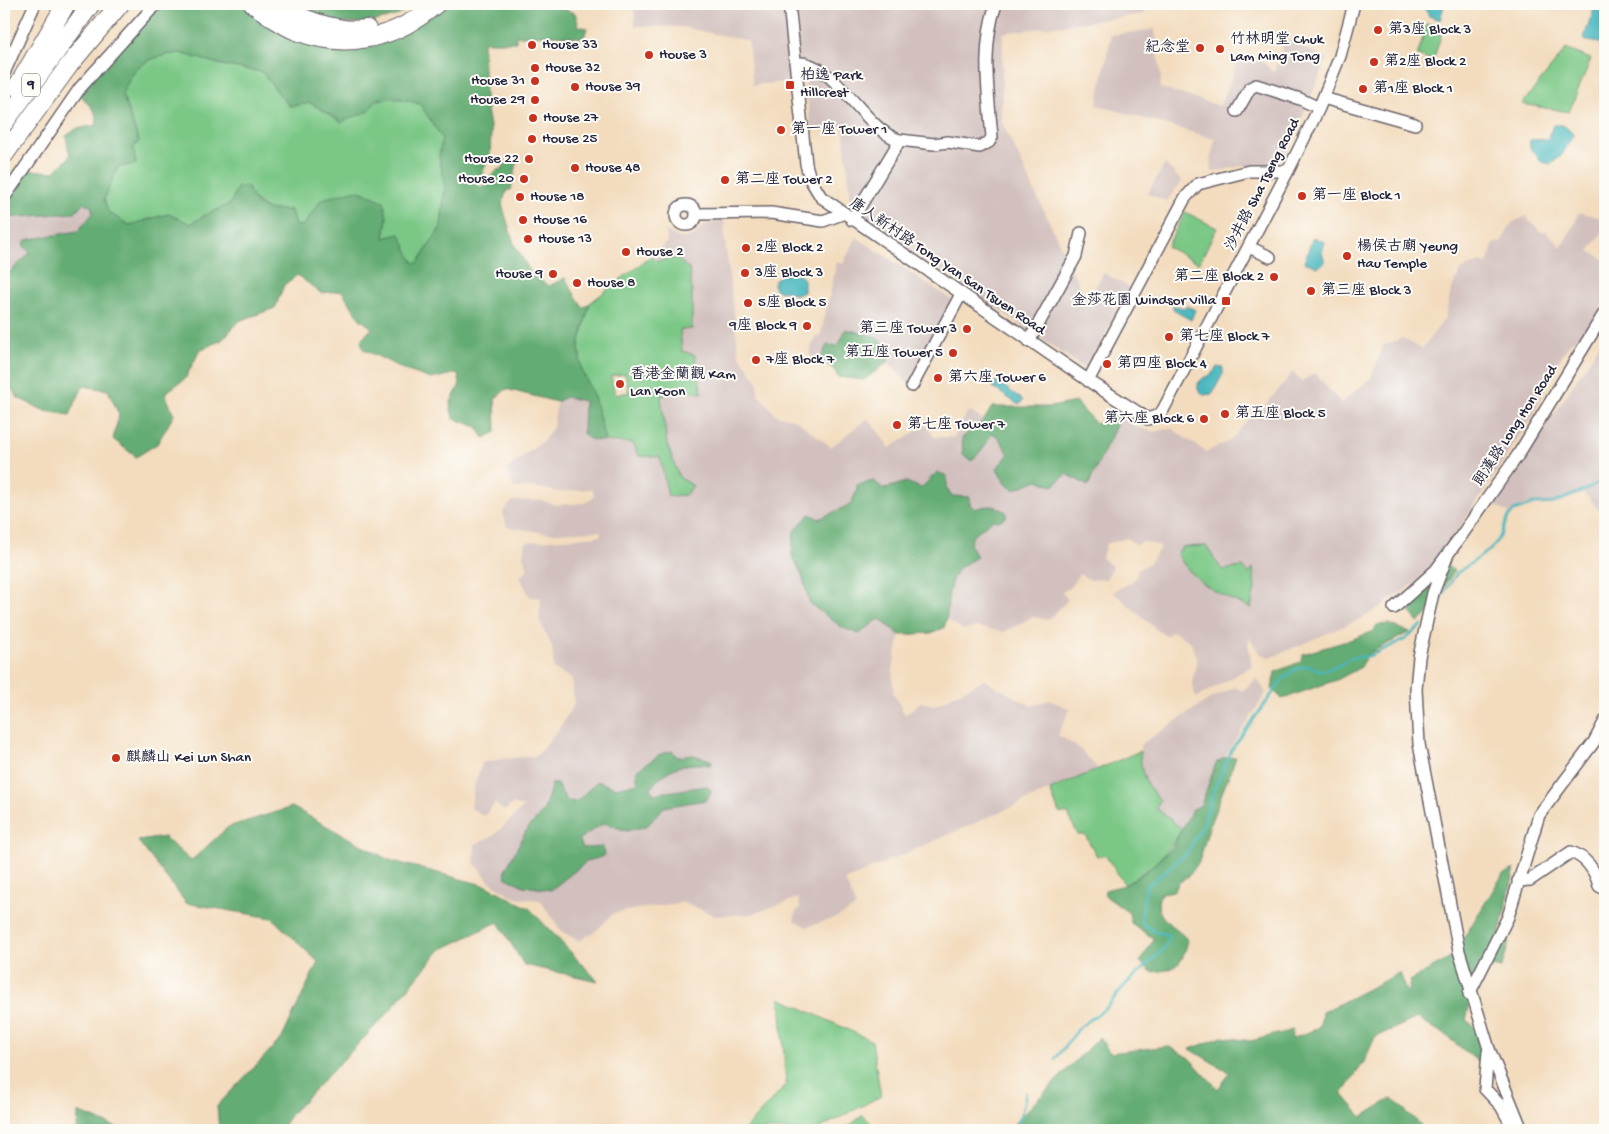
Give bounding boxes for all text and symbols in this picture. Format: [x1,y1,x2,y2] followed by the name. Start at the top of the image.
[1388,21,1471,39] place label: 第3座 Block 3
[1372,24,1384,36] marker: 第3座 Block 3
[1230,31,1325,66] place label: 竹林明堂 Chuk Lam Ming Tong
[542,36,598,54] place label: House 33
[1145,38,1190,57] place label: 紀念堂
[526,39,538,51] marker: House 33
[1194,42,1206,54] marker: 紀念堂
[1214,43,1226,55] marker: 竹林明堂 Chuk Lam Ming Tong
[659,46,707,64] place label: House 3
[643,49,655,61] marker: House 3
[1384,53,1466,71] place label: 第2座 Block 2
[1368,56,1380,68] marker: 第2座 Block 2
[545,59,600,77] place label: House 32
[529,62,541,74] marker: House 32
[800,66,863,102] place label: 柏逸 Park Hillcrest
[471,72,525,90] place label: House 31
[22,74,40,96] road number: 9
[529,75,541,87] marker: House 31
[585,78,641,96] place label: House 39
[784,79,796,91] marker: 柏逸 Park Hillcrest
[1373,80,1453,98] place label: 第1座 Block 1
[569,81,581,93] marker: House 39
[1357,83,1369,95] marker: 第1座 Block 1
[470,91,525,109] place label: House 29
[529,94,541,106] marker: House 29
[543,109,600,127] place label: House 27
[527,112,539,124] marker: House 27
[1222,115,1305,254] street label: 沙井路 Sha Tseng Road
[791,121,887,139] place label: 第一座 Tower 1
[775,124,787,136] marker: 第一座 Tower 1
[542,130,598,148] place label: House 25
[526,133,538,145] marker: House 25
[464,150,519,168] place label: House 22
[523,153,535,165] marker: House 22
[585,159,641,177] place label: House 48
[569,162,581,174] marker: House 48
[458,170,514,188] place label: House 20
[735,171,833,189] place label: 第二座 Tower 2
[518,173,530,185] marker: House 20
[719,174,731,186] marker: 第二座 Tower 2
[1312,187,1401,205] place label: 第一座 Block 1
[530,188,584,206] place label: House 18
[1296,190,1308,202] marker: 第一座 Block 1
[514,191,526,203] marker: House 18
[845,194,1050,340] street label: 唐人新村路 Tong Yan San Tsuen Road
[533,211,587,229] place label: House 16
[517,214,529,226] marker: House 16
[538,230,592,248] place label: House 13
[522,233,534,245] marker: House 13
[1357,238,1458,273] place label: 楊侯古廟 Yeung Hau Temple
[756,239,823,257] place label: 2座 Block 2
[740,242,752,254] marker: 2座 Block 2
[636,243,684,261] place label: House 2
[620,246,632,258] marker: House 2
[1341,250,1353,262] marker: 楊侯古廟 Yeung Hau Temple
[754,264,823,282] place label: 3座 Block 3
[495,265,543,283] place label: House 9
[739,267,751,279] marker: 3座 Block 3
[547,268,559,280] marker: House 9
[1174,268,1264,286] place label: 第二座 Block 2
[1268,271,1280,283] marker: 第二座 Block 2
[587,274,635,292] place label: House 8
[571,277,583,289] marker: House 8
[1321,282,1412,300] place label: 第三座 Block 3
[1305,285,1317,297] marker: 第三座 Block 3
[1072,291,1217,310] place label: 金莎花園 Windsor Villa
[758,294,827,312] place label: 5座 Block 5
[1220,295,1232,307] marker: 金莎花園 Windsor Villa
[742,297,754,309] marker: 5座 Block 5
[728,317,797,335] place label: 9座 Block 9
[801,320,813,332] marker: 9座 Block 9
[859,320,957,338] place label: 第三座 Tower 3
[961,323,973,335] marker: 第三座 Tower 3
[1179,328,1271,346] place label: 第七座 Block 7
[1163,331,1175,343] marker: 第七座 Block 7
[845,344,943,362] place label: 第五座 Tower 5
[947,347,959,359] marker: 第五座 Tower 5
[765,351,835,369] place label: 7座 Block 7
[750,354,762,366] marker: 7座 Block 7
[1117,355,1207,373] place label: 第四座 Block 4
[1101,358,1113,370] marker: 第四座 Block 4
[1470,361,1563,490] street label: 朗漢路 Long Hon Road
[630,366,736,401] place label: 香港金蘭觀 Kam Lan Koon
[948,369,1046,387] place label: 第六座 Tower 6
[932,372,944,384] marker: 第六座 Tower 6
[614,378,626,390] marker: 香港金蘭觀 Kam Lan Koon
[1235,405,1326,423] place label: 第五座 Block 5
[1219,408,1231,420] marker: 第五座 Block 5
[1104,410,1194,428] place label: 第六座 Block 6
[1198,413,1210,425] marker: 第六座 Block 6
[907,416,1006,434] place label: 第七座 Tower 7
[891,419,903,431] marker: 第七座 Tower 7
[126,749,251,767] place label: 麒麟山 Kei Lun Shan
[110,752,122,764] marker: 麒麟山 Kei Lun Shan

